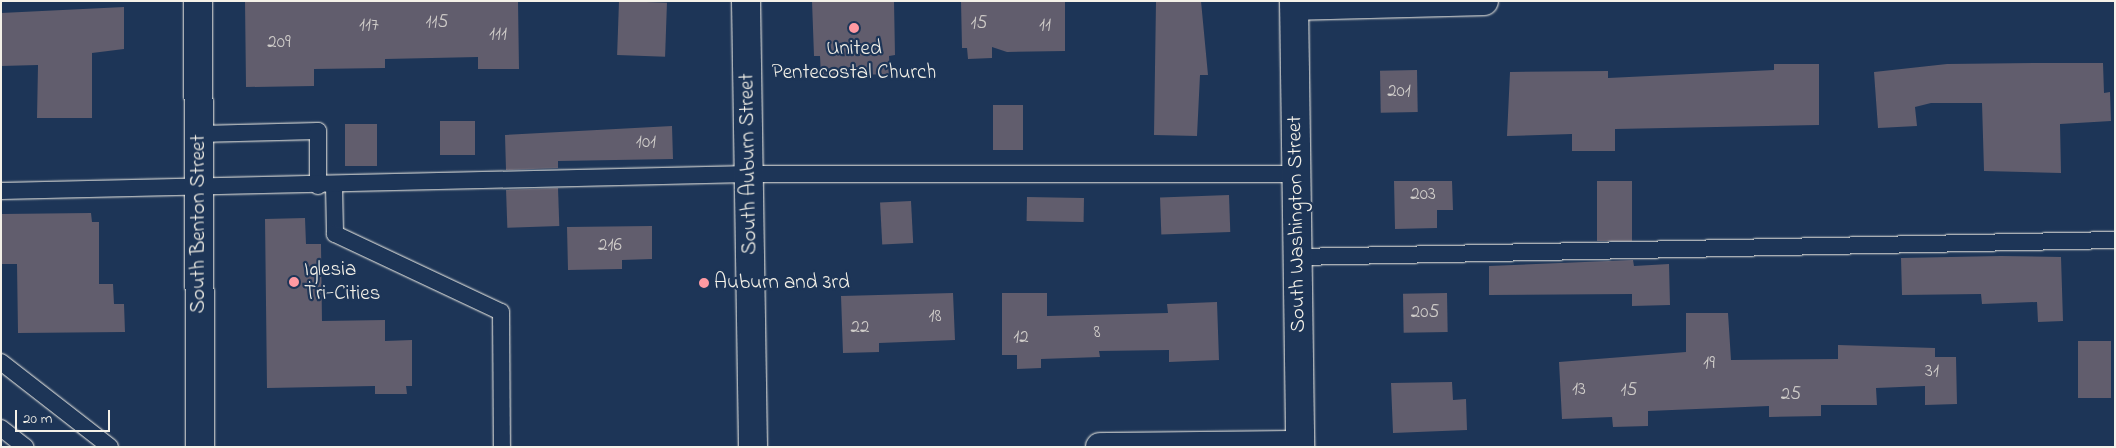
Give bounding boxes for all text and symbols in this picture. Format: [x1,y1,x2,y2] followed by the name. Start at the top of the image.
[426,12,448,34] house number: 115
[971,13,987,35] house number: 15
[359,15,379,37] house number: 117
[1039,15,1051,37] house number: 11
[848,22,860,34] marker: United Pentecostal Church
[489,24,507,46] house number: 111
[267,32,291,54] house number: 209
[772,36,936,86] place label: United Pentecostal Church
[735,73,763,255] street label: South Auburn Street
[1387,81,1411,103] house number: 201
[1283,115,1311,333] street label: South Washington Street
[636,132,656,154] house number: 101
[186,134,212,314] street label: South Benton Street
[1410,184,1436,206] house number: 203
[598,235,622,257] house number: 216
[304,257,380,307] place label: Iglesia Tri-Cities
[714,270,850,296] place label: Auburn and 3rd
[288,276,300,288] marker: Iglesia Tri-Cities
[698,277,710,289] marker: Auburn and 3rd
[1411,302,1439,324] house number: 205
[928,306,942,328] house number: 18
[851,317,869,339] house number: 22
[1093,322,1101,344] house number: 8
[1013,327,1029,349] house number: 12
[1703,353,1715,375] house number: 19
[1925,361,1939,383] house number: 31
[1572,379,1586,401] house number: 13
[1621,380,1637,402] house number: 15
[1781,384,1801,406] house number: 25
[18,400,112,432] scale bar
[23,408,52,430] text: 20 m

